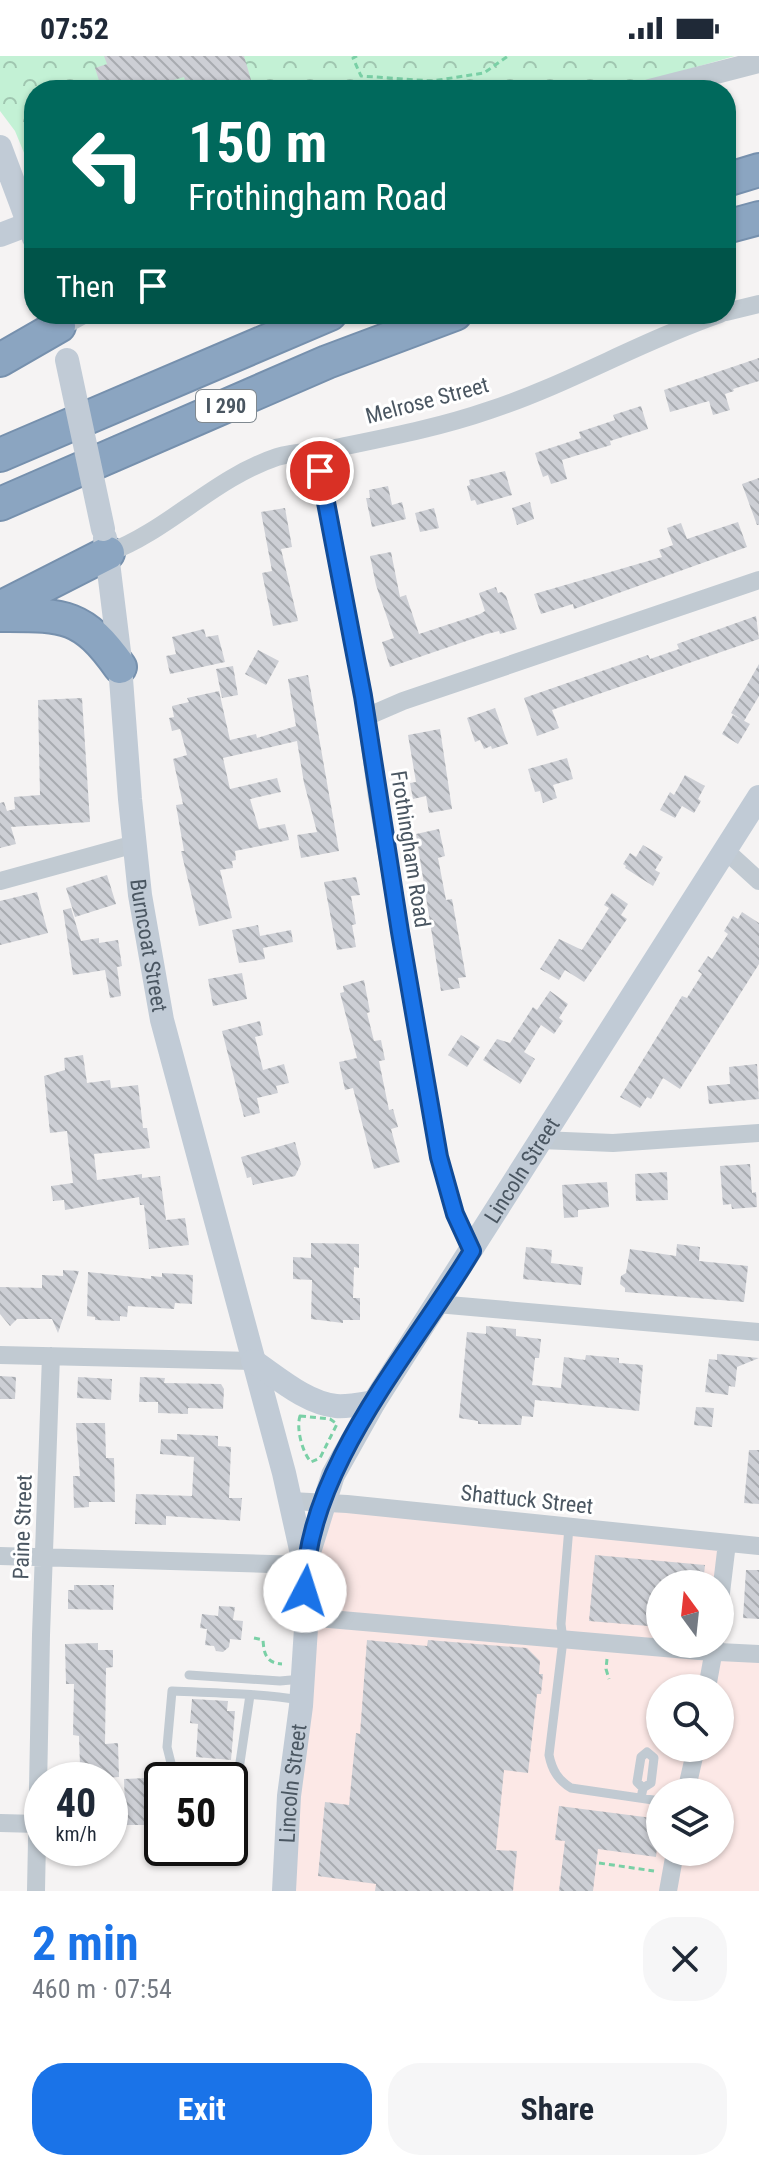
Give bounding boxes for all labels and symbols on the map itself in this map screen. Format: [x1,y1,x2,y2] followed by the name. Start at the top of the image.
[363,372,491,429] street label: Melrose Street
[196,390,256,422] road number: I 290
[286,437,354,505] pin
[386,769,435,929] street label: Frothingham Road
[125,878,172,1014] street label: Burncoat Street
[479,1113,565,1228] street label: Lincoln Street
[8,1474,37,1580] street label: Paine Street
[460,1480,594,1519] street label: Shattuck Street
[263,1549,347,1633] position arrow
[646,1570,734,1658] north arrow
[275,1722,312,1844] street label: Lincoln Street
[144,1762,248,1866] speed limit sign: 50

